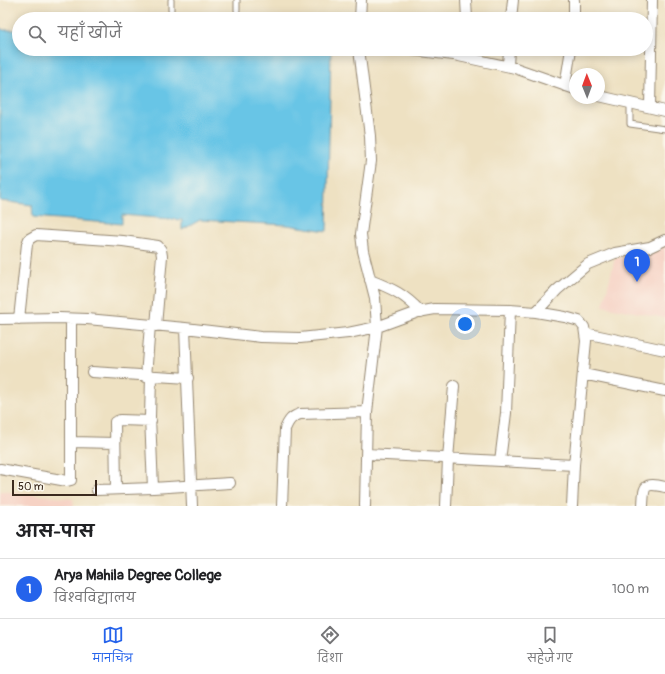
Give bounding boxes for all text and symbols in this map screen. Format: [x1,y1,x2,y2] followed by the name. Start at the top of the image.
[12,12,653,56] search box
[26,23,48,45] icon: search
[58,24,122,43] text: यहाँ खोजें
[569,68,605,104] north arrow
[624,249,650,282] pin: 1
[455,314,475,334] your location
[12,478,97,497] scale bar
[18,480,44,493] text: 50 m
[16,521,94,542] text: आस-पास
[54,566,221,585] text: Arya Mahila Degree College
[26,581,32,597] text: 1
[612,581,649,597] text: 100 m
[54,590,136,606] text: विश्वविद्यालय
[92,624,133,670] tab: मानचित्र
[318,624,343,670] tab: दिशा
[527,624,573,670] tab: सहेजे गए

